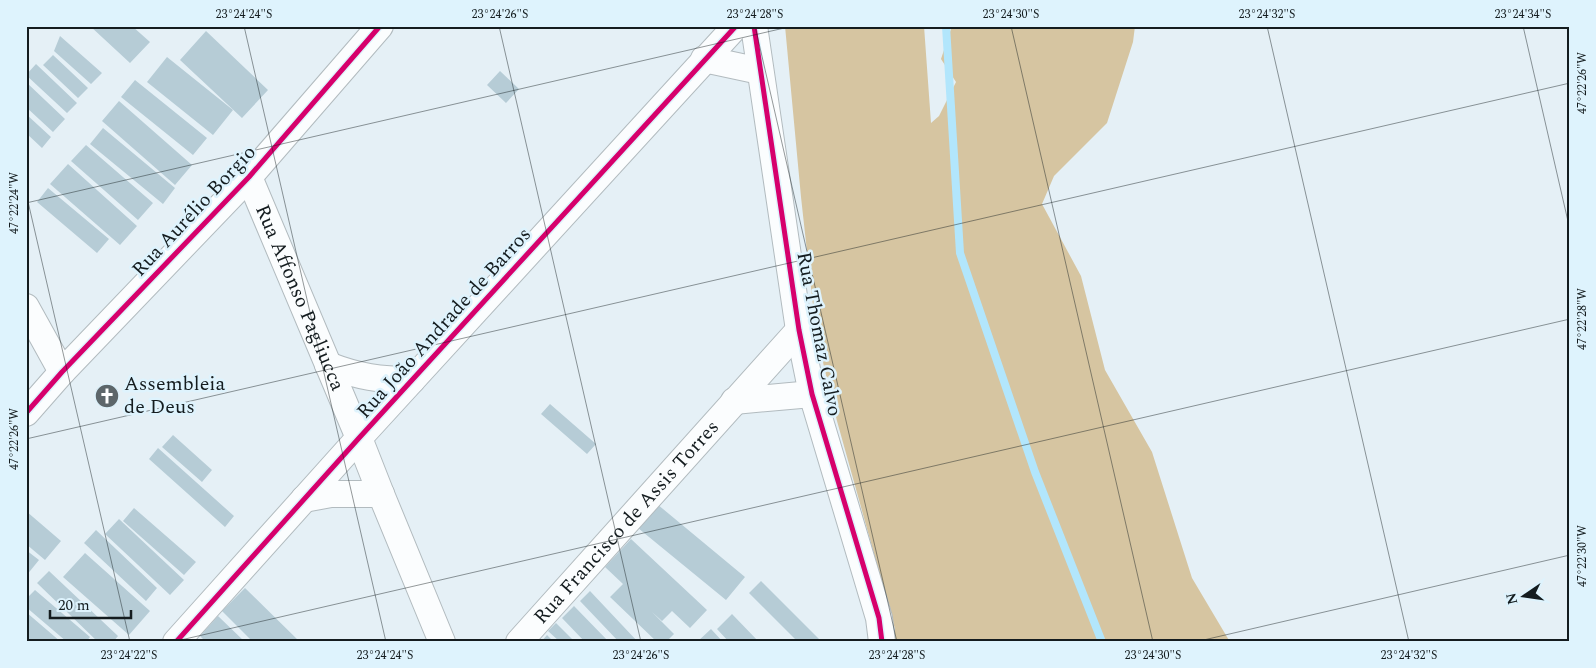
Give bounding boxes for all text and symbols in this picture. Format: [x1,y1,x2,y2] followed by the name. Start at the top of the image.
[216,5,272,24] text: 23°24'24"S
[472,5,528,24] text: 23°24'26"S
[727,5,783,24] text: 23°24'28"S
[983,5,1039,24] text: 23°24'30"S
[1239,5,1295,24] text: 23°24'32"S
[1495,5,1551,24] text: 23°24'34"S
[1573,52,1592,114] text: 47°22'26"W
[125,138,263,284] street label: Rua Aurélio Borgio
[5,172,24,234] text: 47°22'24"W
[247,200,353,396] street label: Rua Affonso Pagliucca
[350,221,538,425] street label: Rua João Andrade de Barros
[788,249,850,419] street label: Rua Thomaz Calvo
[1573,288,1592,350] text: 47°22'28"W
[124,369,226,422] place label: Assembleia de Deus
[94,383,120,409] church icon: Assembleia de Deus
[5,408,24,470] text: 47°22'26"W
[527,413,726,631] street label: Rua Francisco de Assis Torres
[1573,525,1592,587] text: 47°22'30"W
[1498,570,1548,620] north arrow
[50,588,131,620] scale bar
[1500,591,1523,607] text: N
[58,594,90,617] text: 20 m
[101,646,157,665] text: 23°24'22"S
[357,646,413,665] text: 23°24'24"S
[613,646,669,665] text: 23°24'26"S
[869,646,925,665] text: 23°24'28"S
[1125,646,1181,665] text: 23°24'30"S
[1381,646,1437,665] text: 23°24'32"S

